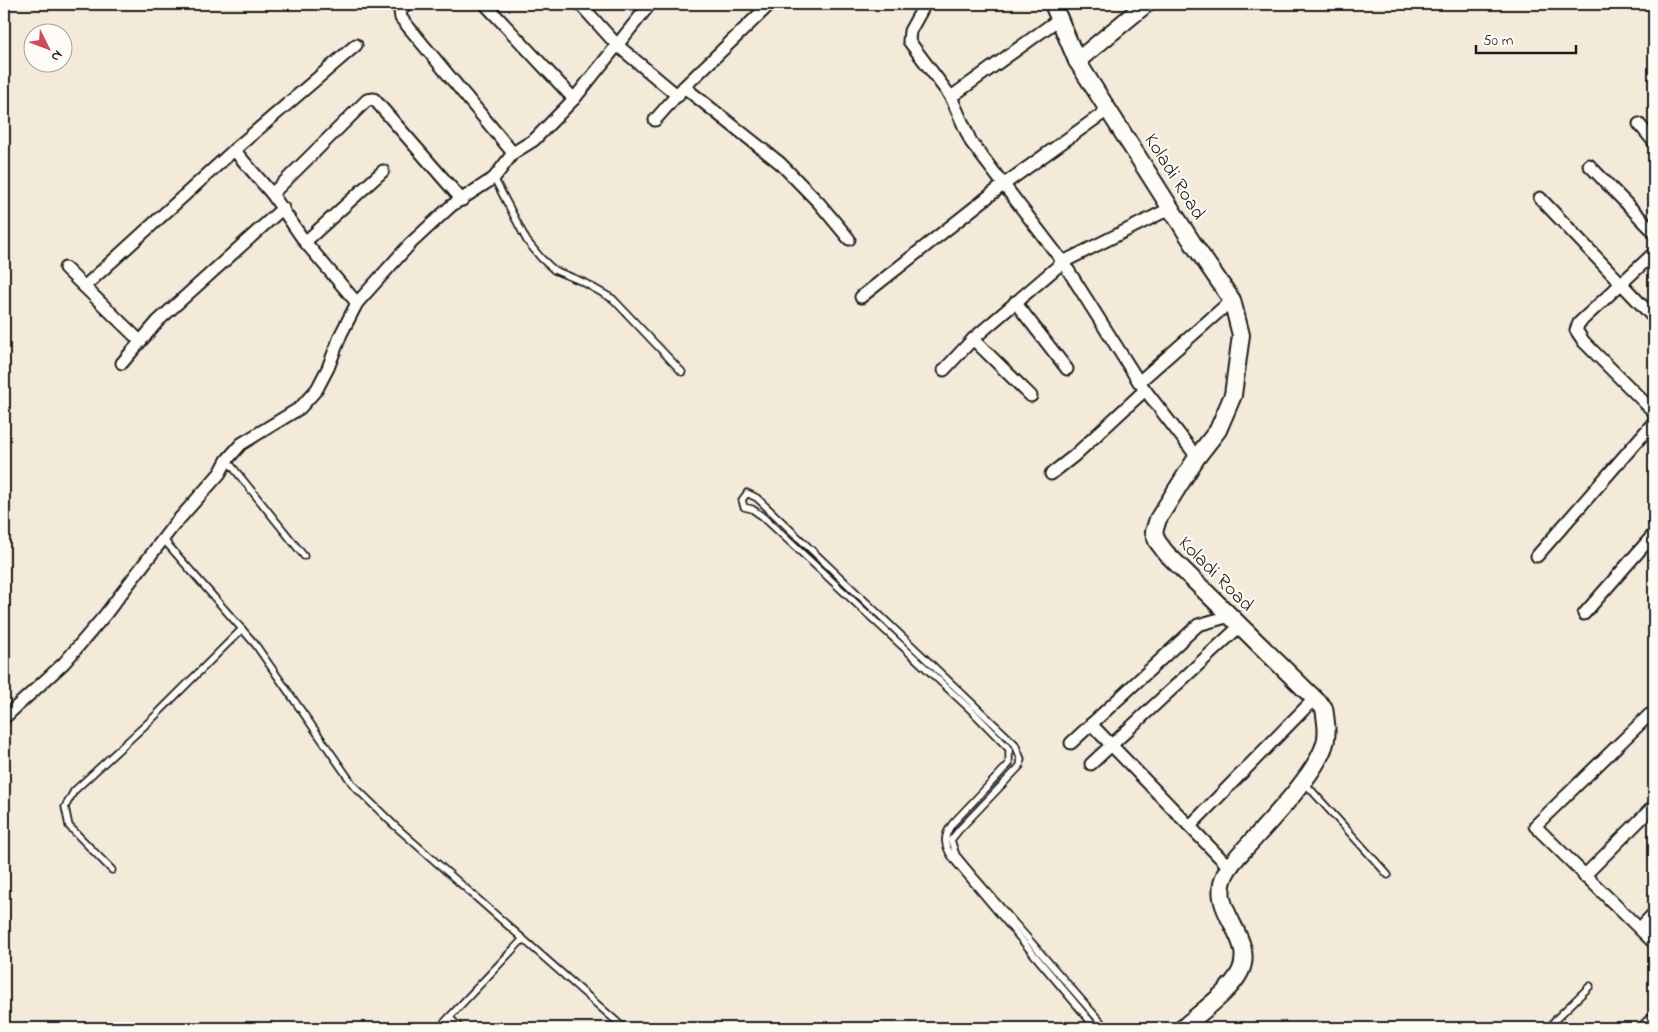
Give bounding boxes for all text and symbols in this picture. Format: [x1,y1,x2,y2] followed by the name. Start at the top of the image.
[22,22,72,72] north arrow
[1476,22,1576,54] scale bar
[1483,30,1514,52] text: 50 m
[46,45,68,66] text: N
[1136,129,1212,226] street label: Koladi Road
[1171,530,1260,619] street label: Koladi Road

